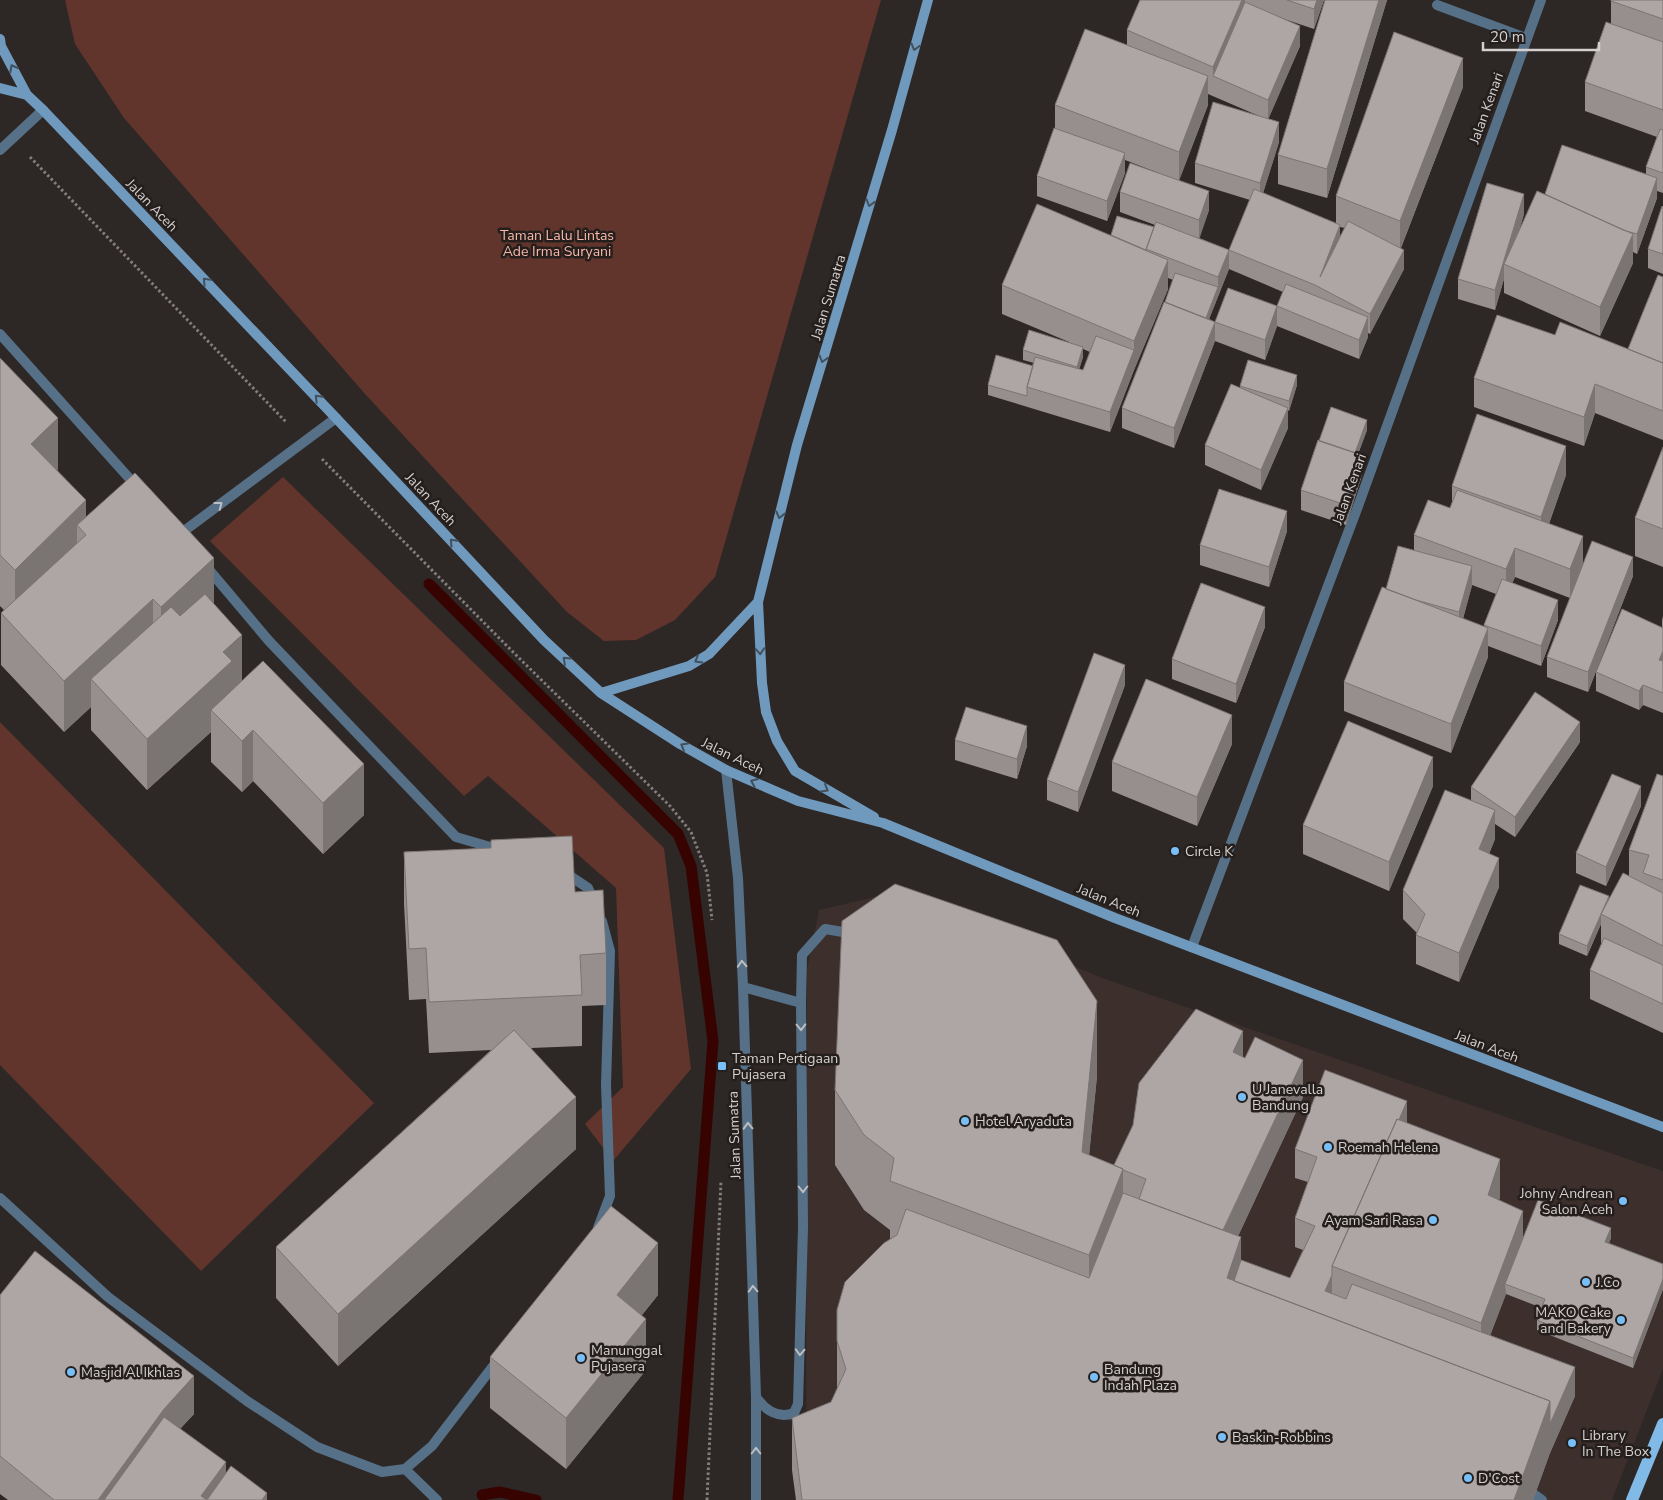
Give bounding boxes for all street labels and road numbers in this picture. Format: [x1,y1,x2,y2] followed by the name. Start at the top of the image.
[1464,70,1508,147] street label: Jalan Kenari
[121,174,182,236] street label: Jalan Aceh
[806,252,850,343] street label: Jalan Sumatra
[1327,451,1371,528] street label: Jalan Kenari
[400,468,460,530] street label: Jalan Aceh
[698,733,767,780] street label: Jalan Aceh
[1073,879,1143,922] street label: Jalan Aceh
[1451,1025,1521,1067] street label: Jalan Aceh
[723,1091,746,1180] street label: Jalan Sumatra

